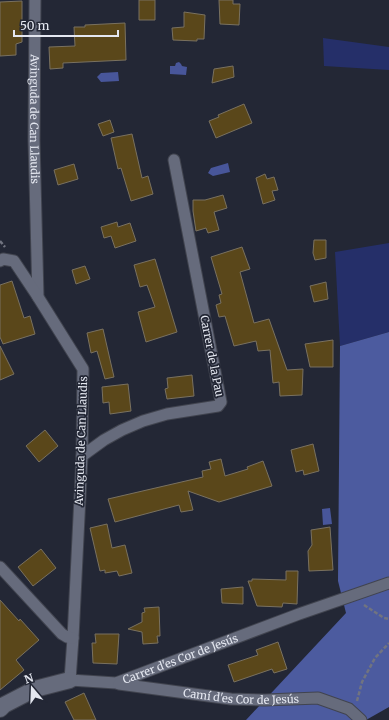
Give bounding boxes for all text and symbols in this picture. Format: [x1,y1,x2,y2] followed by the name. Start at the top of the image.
[14,12,118,38] scale bar
[20,18,49,33] text: 50 m
[27,53,42,184] street label: Avinguda de Can Llaudis
[197,314,227,398] street label: Carrer de la Pau
[72,376,90,507] street label: Avinguda de Can Llaudis
[121,631,240,687] street label: Carrer d'es Cor de Jesús
[12,668,52,708] north arrow
[22,670,35,687] text: N
[182,686,299,707] street label: Camí d'es Cor de Jesús

